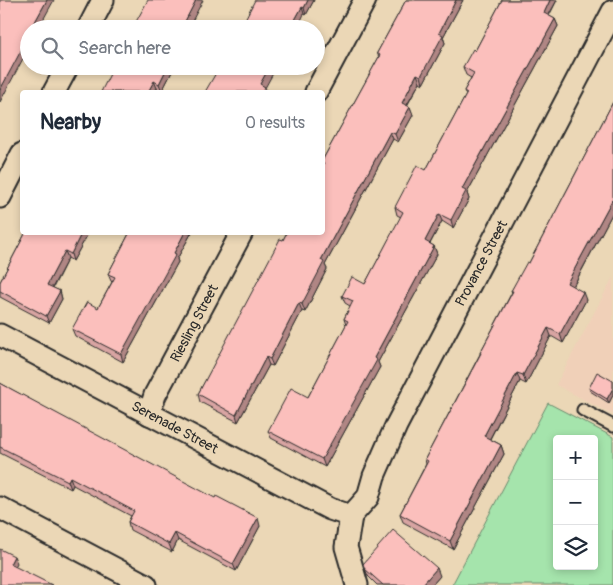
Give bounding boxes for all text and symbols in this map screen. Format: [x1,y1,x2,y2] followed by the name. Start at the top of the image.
[20,20,325,75] search box
[38,34,66,62] icon: search
[78,36,171,60] text: Search here
[40,109,101,136] text: Nearby
[245,113,305,133] text: 0 results
[452,217,511,309] street label: Provance Street
[167,281,222,365] street label: Riesling Street
[129,397,221,458] street label: Serenade Street
[553,435,598,570] map controls
[553,435,598,480] button: +
[553,480,598,525] button: −
[553,525,598,570] button: layers

